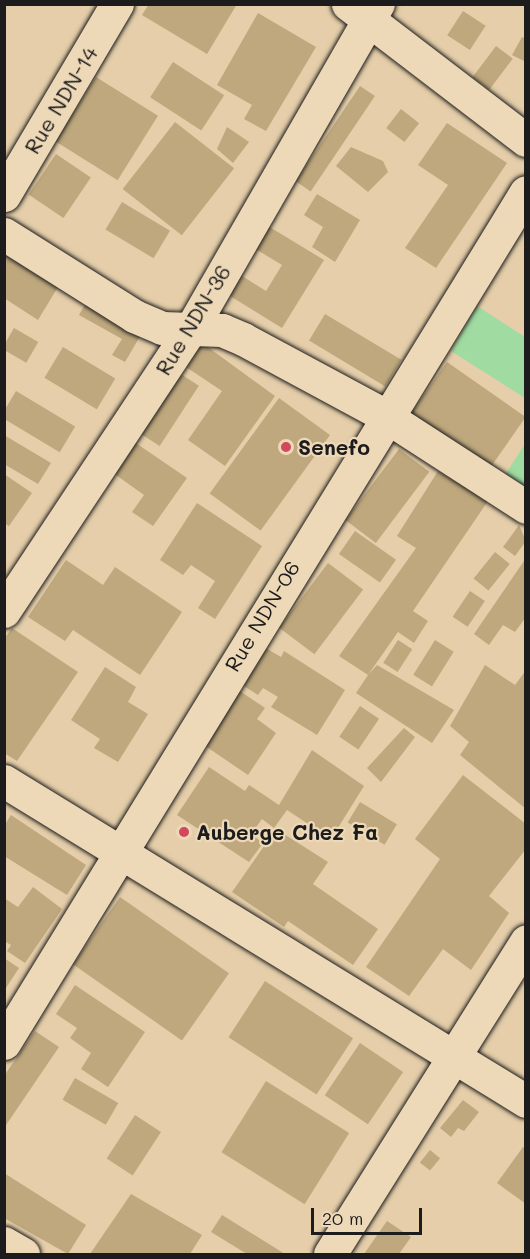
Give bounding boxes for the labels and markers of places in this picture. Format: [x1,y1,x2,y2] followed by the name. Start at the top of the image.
[298,434,370,460] place label: Senefo
[279,440,293,454] marker: Senefo
[196,819,378,845] place label: Auberge Chez Fa
[177,825,191,839] marker: Auberge Chez Fa

